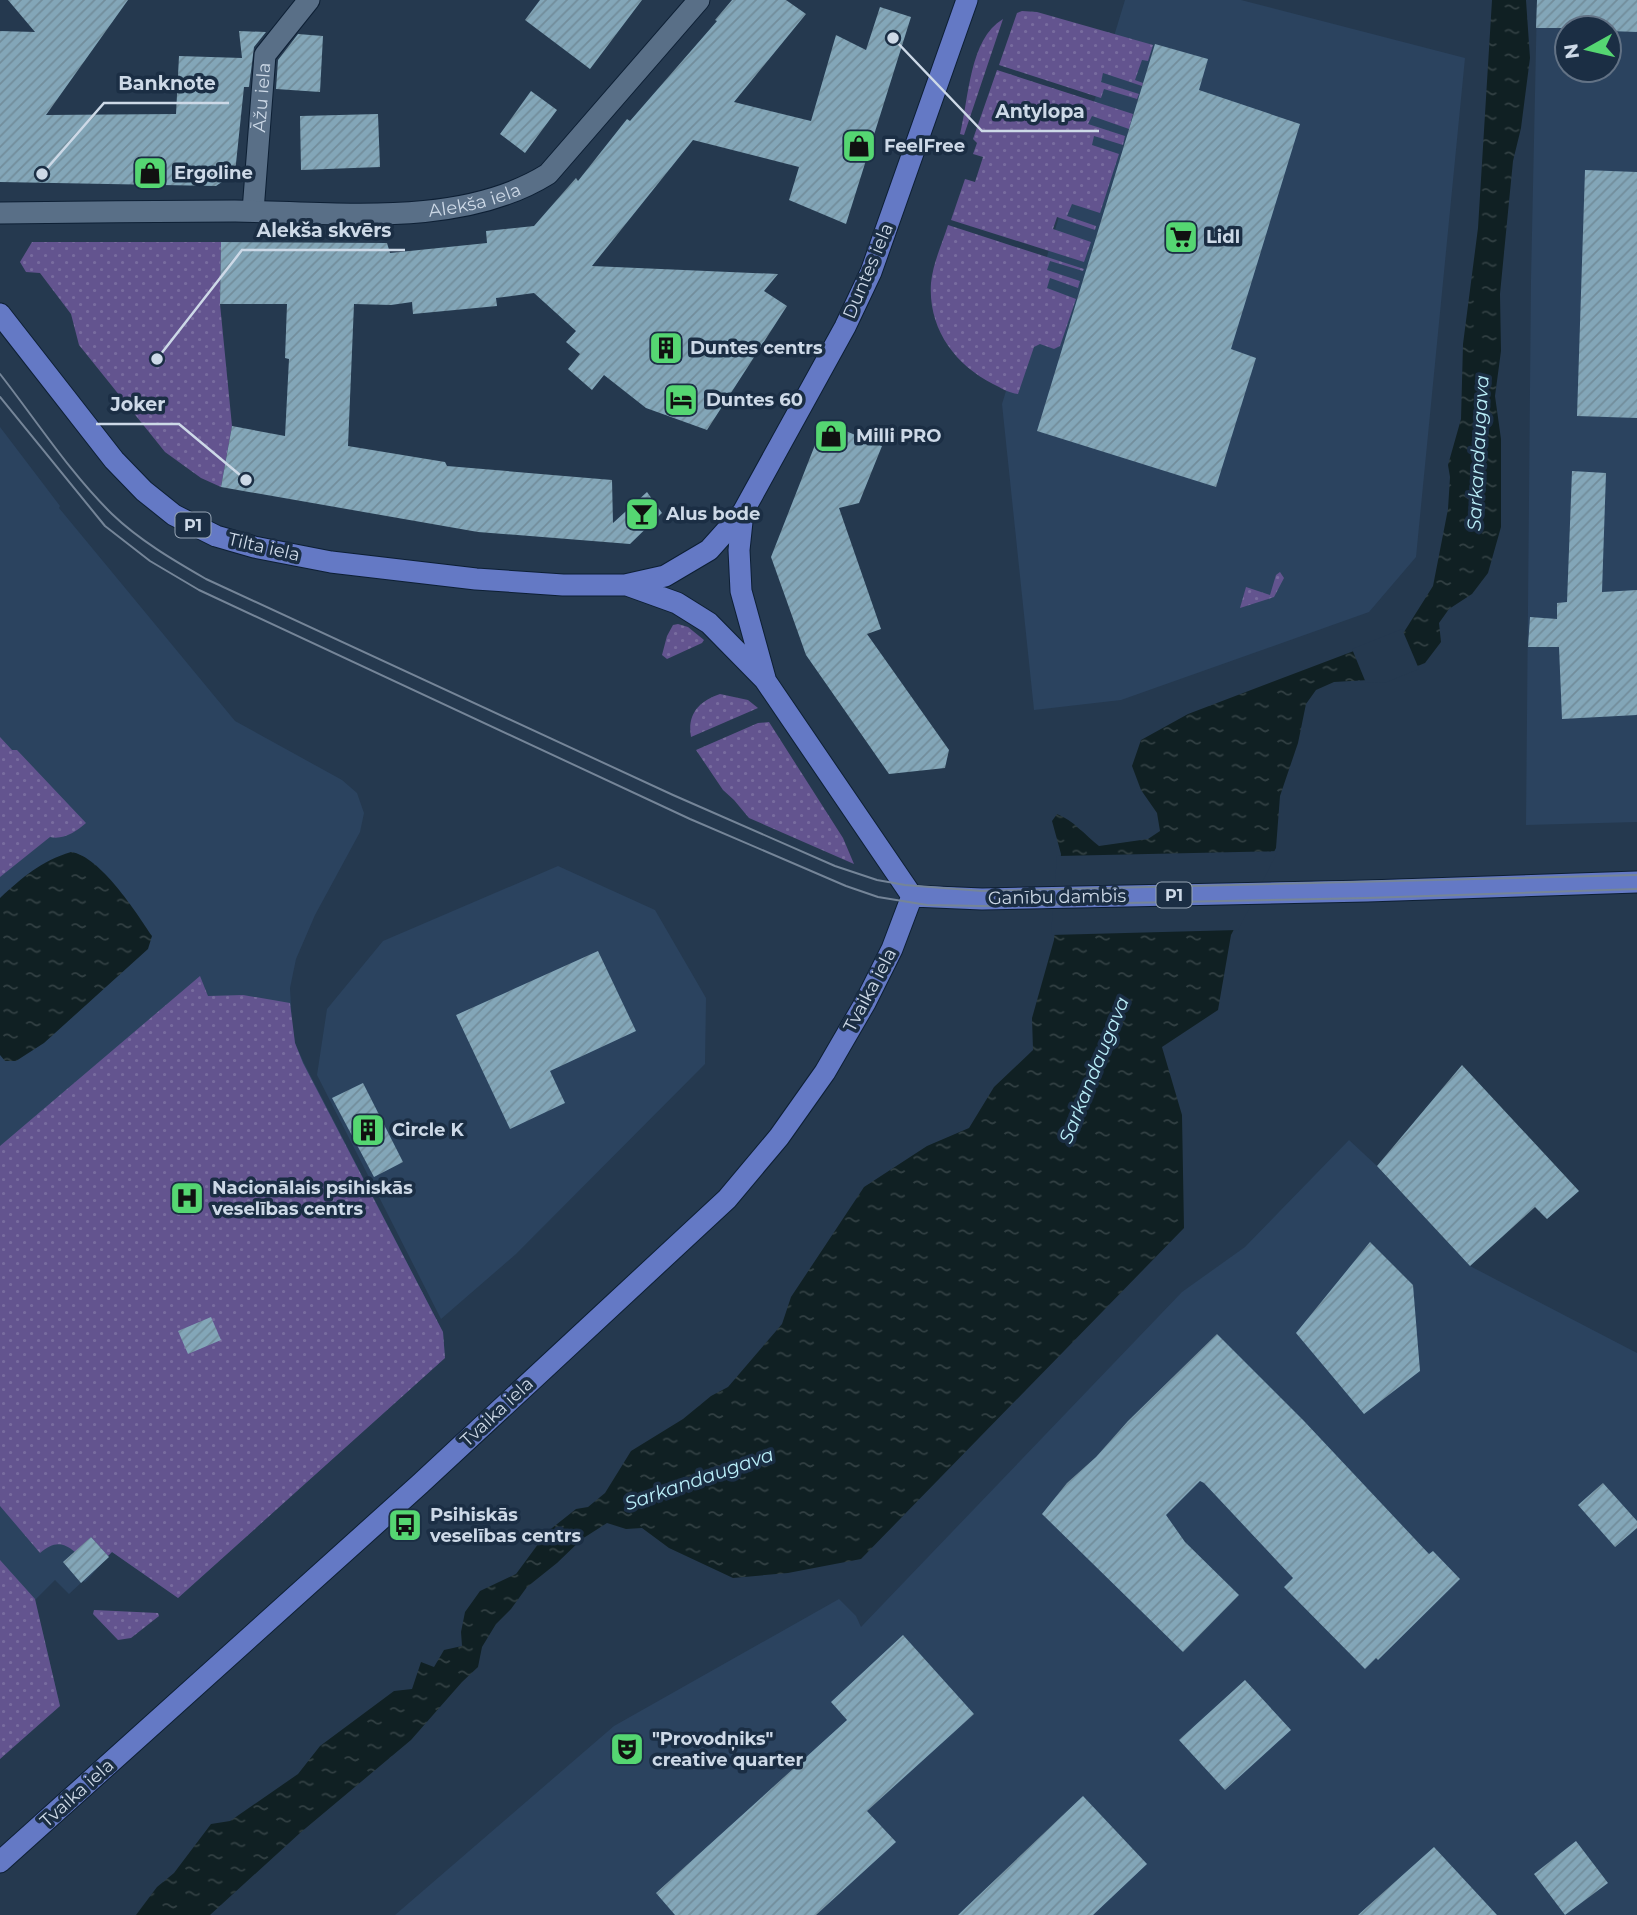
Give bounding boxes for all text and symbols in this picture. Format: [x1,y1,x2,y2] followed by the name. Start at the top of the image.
[1553,14,1623,84] north arrow
[1559,42,1584,61] text: N
[248,62,275,133] street label: Āžu iela
[104,63,229,103] callout: Banknote
[118,72,216,95] text: Banknote
[982,91,1099,131] callout: Antylopa
[994,100,1085,123] text: Antylopa
[840,127,878,165] shop icon: FeelFree
[884,135,965,157] place label: FeelFree
[131,154,169,192] shop icon: Ergoline
[174,162,253,184] place label: Ergoline
[427,179,524,222] street label: Alekša iela
[242,210,405,250] callout: Alekša skvērs
[1162,218,1200,256] supermarket icon: Lidl
[256,219,391,242] text: Alekša skvērs
[838,220,898,322] street label: Duntes iela
[1206,226,1240,248] place label: Lidl
[647,329,685,367] building icon: Duntes centrs
[690,337,823,359] place label: Duntes centrs
[1462,374,1494,531] water label: Sarkandaugava
[662,381,700,419] hotel icon: Duntes 60
[96,384,179,424] callout: Joker
[706,389,803,411] place label: Duntes 60
[110,393,165,416] text: Joker
[812,417,850,455] shop icon: Milli PRO
[856,425,941,447] place label: Milli PRO
[623,495,661,533] bar icon: Alus bode
[665,503,760,525] place label: Alus bode
[176,512,210,538] road number: P1
[226,528,302,566] street label: Tilta iela
[1156,882,1192,908] road number: P1
[988,885,1127,909] street label: Ganību dambis
[839,944,901,1036] street label: Tvaika iela
[1054,993,1134,1147] water label: Sarkandaugava
[349,1111,387,1149] building icon: Circle K
[392,1119,464,1141] place label: Circle K
[211,1177,413,1220] place label: Nacionālais psihiskās veselības centrs
[168,1179,206,1217] hospital icon: Nacionālais psihiskās veselības centrs
[456,1373,538,1451] street label: Tvaika iela
[622,1443,777,1515] water label: Sarkandaugava
[429,1504,582,1547] place label: Psihiskās veselības centrs
[386,1506,424,1544] bus stop icon: Psihiskās veselības centrs
[652,1728,803,1771] place label: "Provodņiks" creative quarter
[608,1730,646,1768] theatre icon: "Provodņiks" creative quarter
[36,1754,118,1832] street label: Tvaika iela

